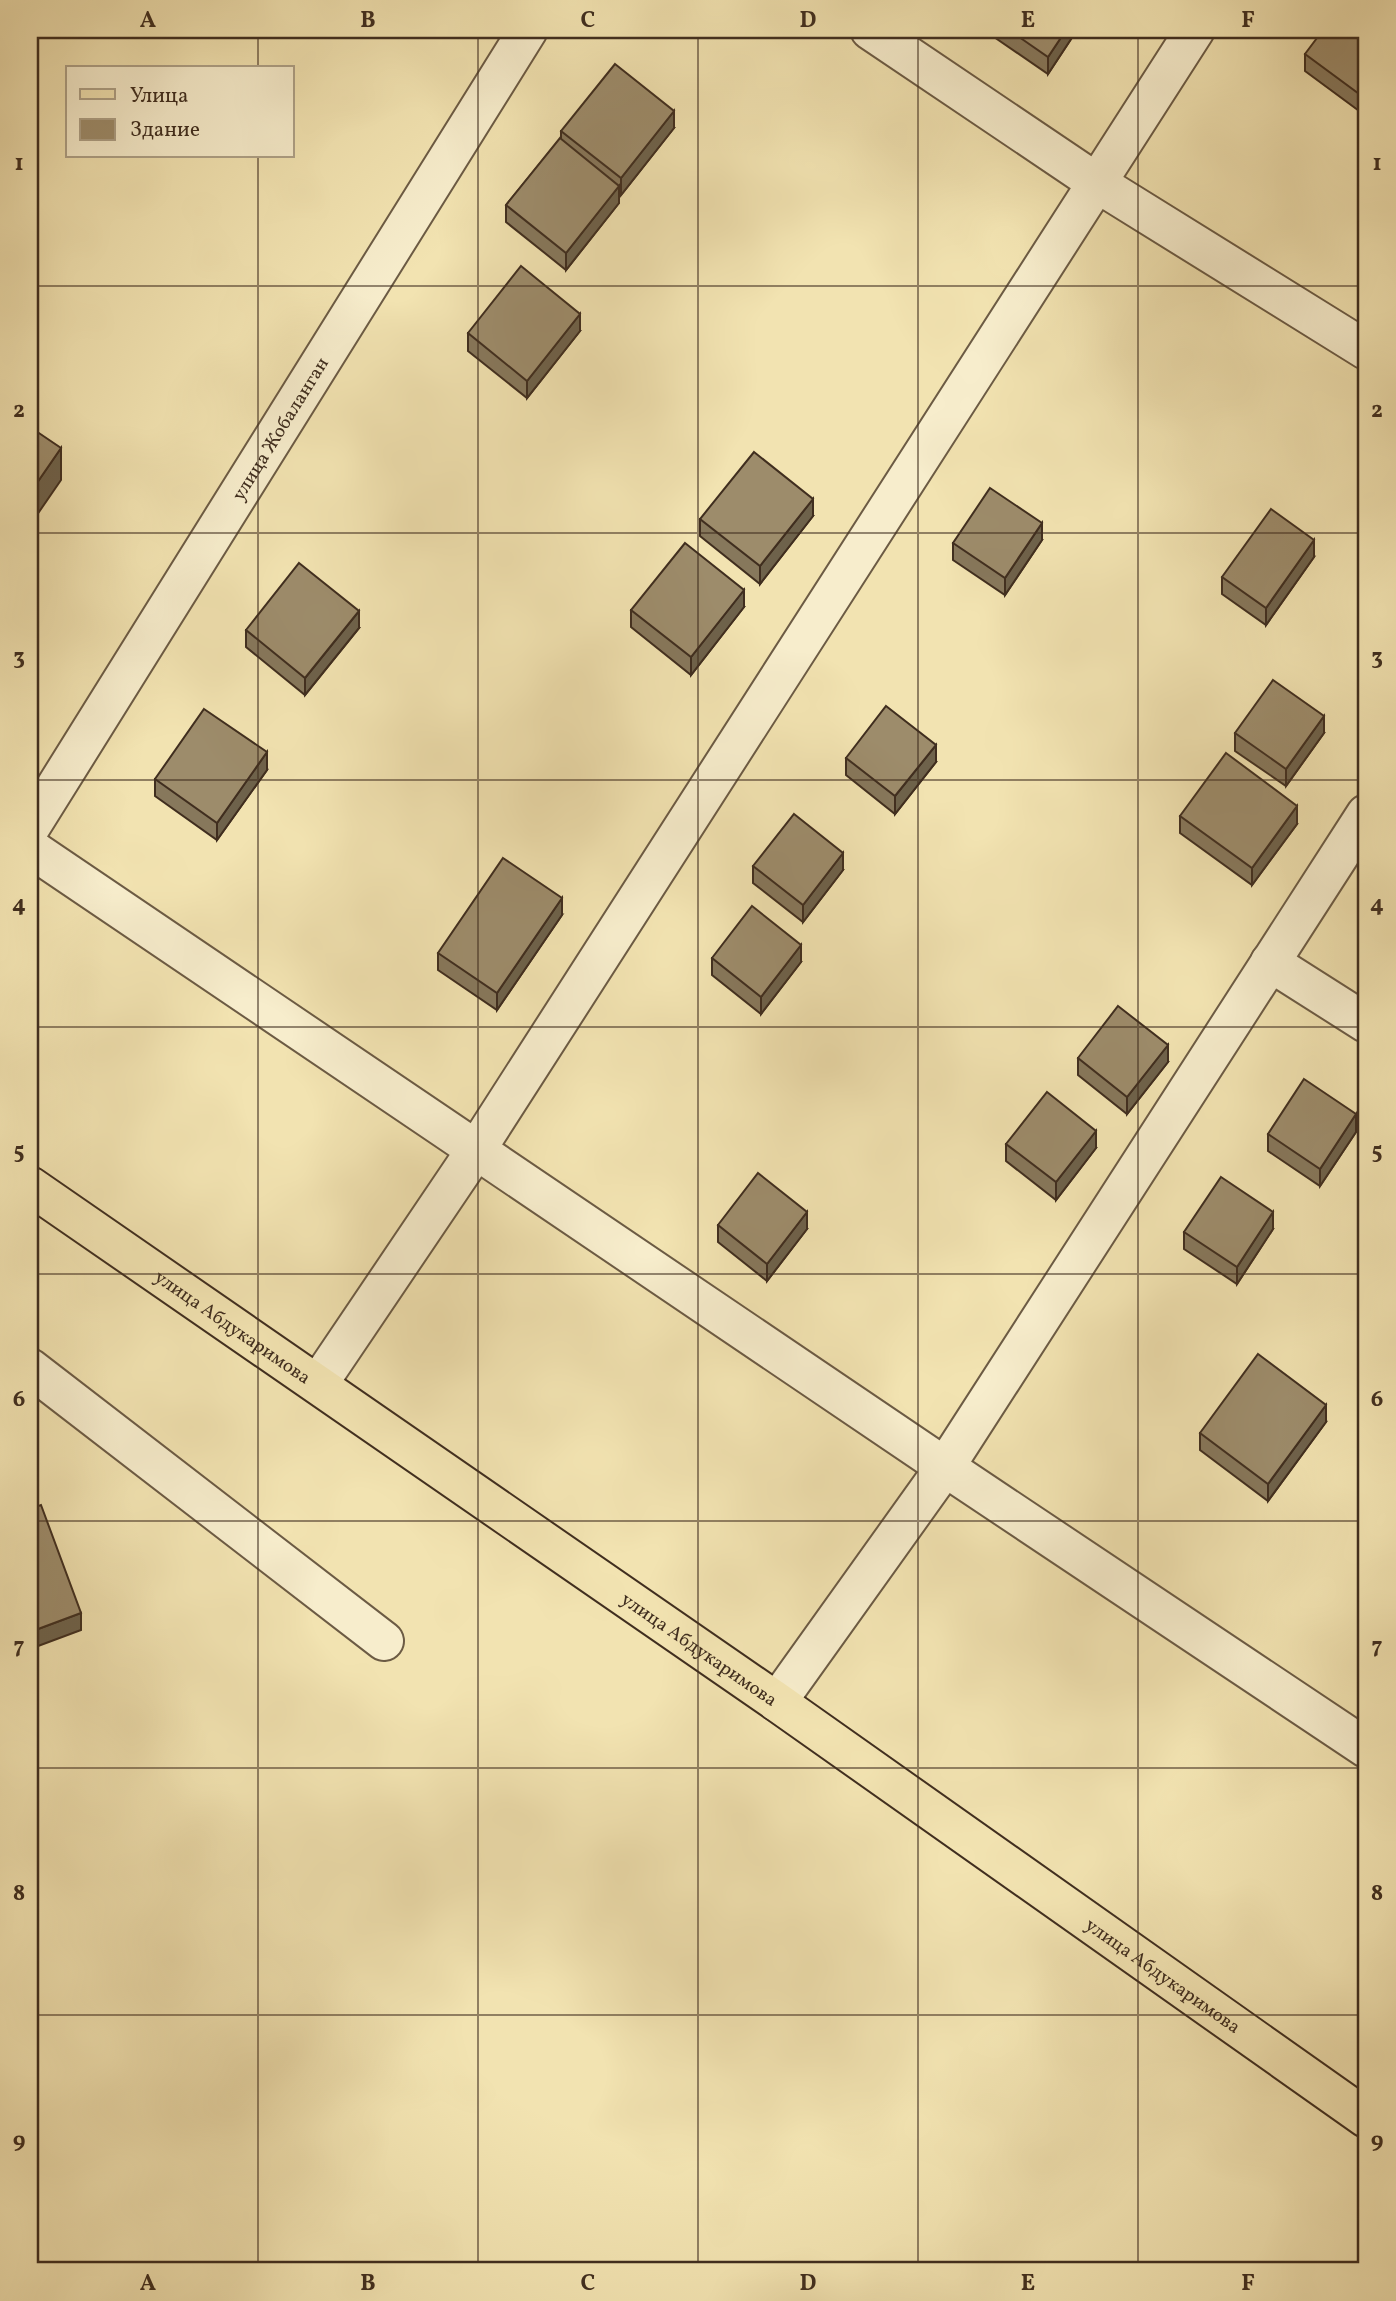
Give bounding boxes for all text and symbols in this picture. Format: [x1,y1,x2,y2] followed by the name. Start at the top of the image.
[140,5,156,37] text: A
[360,5,376,37] text: B
[581,5,595,37] text: C
[800,5,817,37] text: D
[1021,5,1035,37] text: E
[1241,5,1255,37] text: F
[66,66,294,158] legend
[130,82,188,111] text: Улица
[130,116,200,145] text: Здание
[14,148,24,180] text: 1
[1372,148,1382,180] text: 1
[226,353,336,506] street label: улица Жобаланган
[13,395,25,427] text: 2
[1371,395,1383,427] text: 2
[13,642,25,674] text: 3
[1371,642,1383,674] text: 3
[12,889,26,921] text: 4
[1370,889,1384,921] text: 4
[13,1136,25,1168] text: 5
[1371,1136,1383,1168] text: 5
[149,1265,316,1391] street label: улица Абдукаримова
[13,1384,25,1416] text: 6
[1371,1384,1383,1416] text: 6
[615,1587,782,1713] street label: улица Абдукаримова
[14,1631,25,1663] text: 7
[1372,1631,1383,1663] text: 7
[13,1878,25,1910] text: 8
[1371,1878,1383,1910] text: 8
[1079,1913,1245,2040] street label: улица Абдукаримова
[13,2125,25,2157] text: 9
[1371,2125,1383,2157] text: 9
[140,2268,156,2300] text: A
[360,2268,376,2300] text: B
[581,2268,595,2300] text: C
[800,2268,817,2300] text: D
[1021,2268,1035,2300] text: E
[1241,2268,1255,2300] text: F

